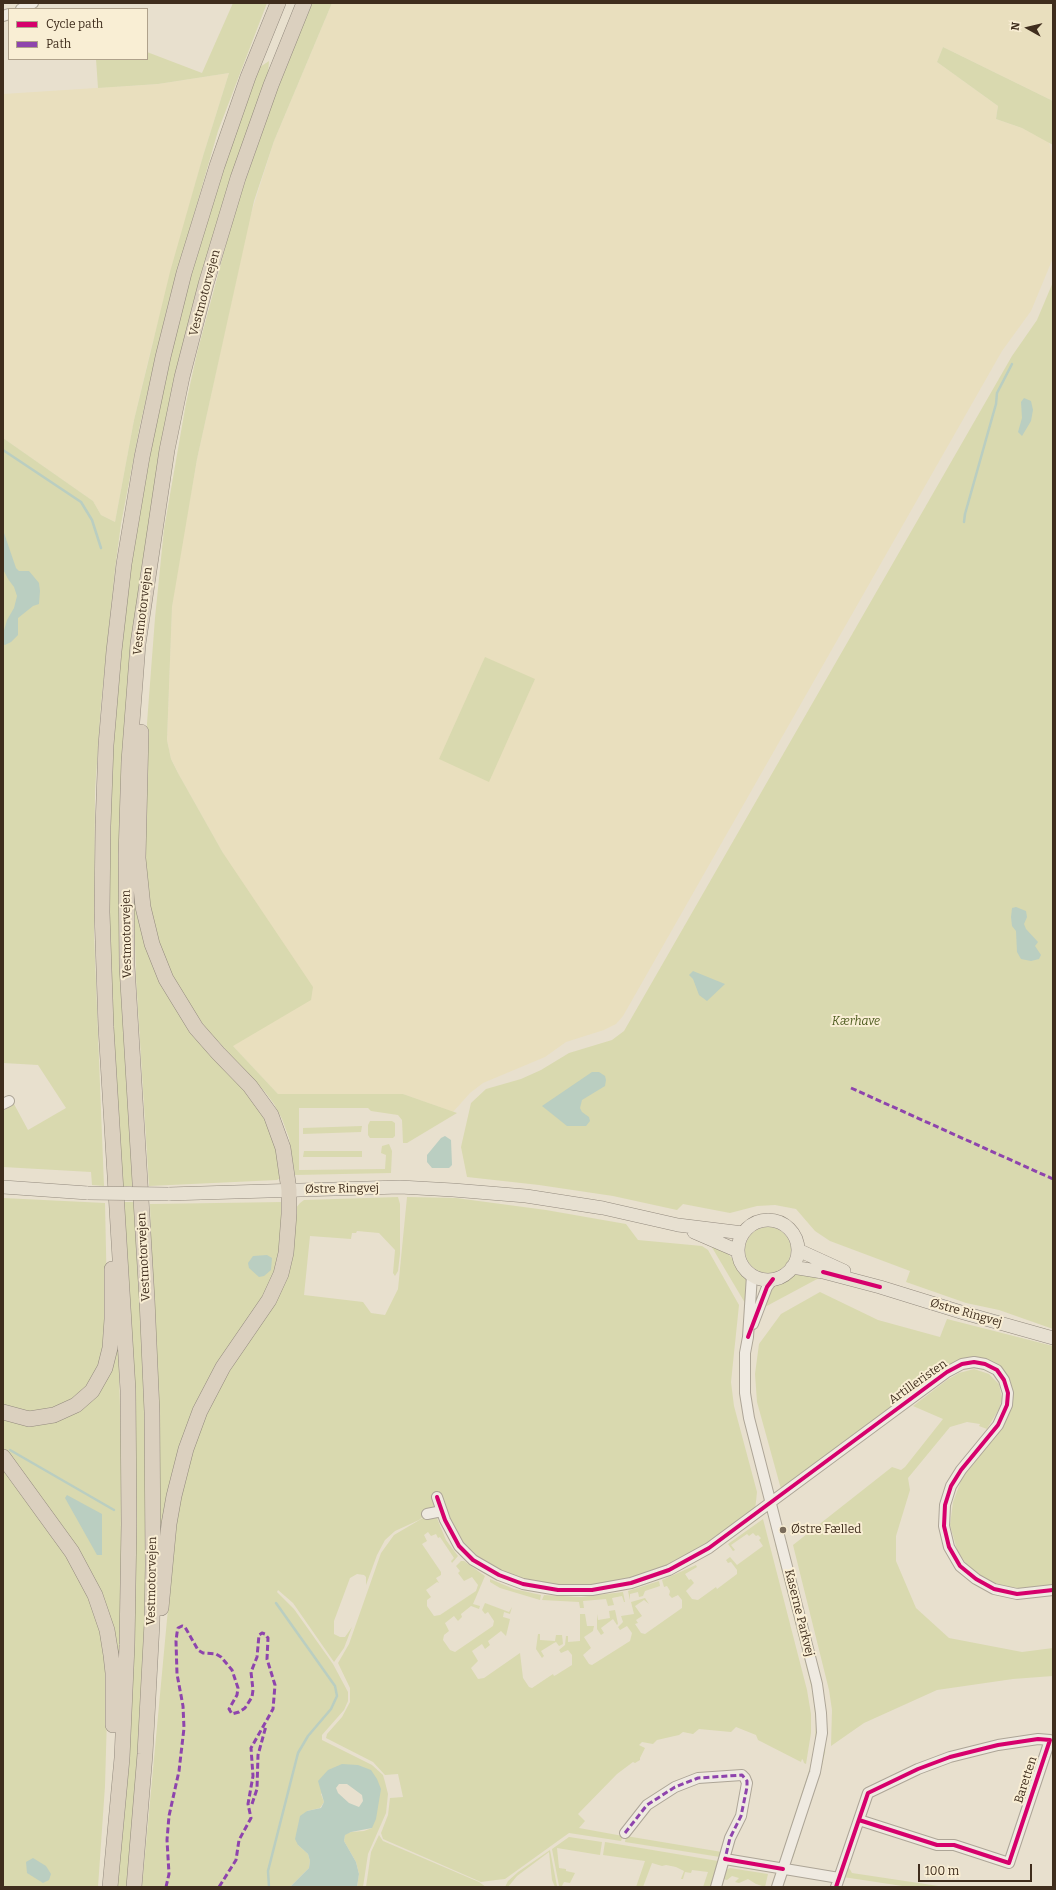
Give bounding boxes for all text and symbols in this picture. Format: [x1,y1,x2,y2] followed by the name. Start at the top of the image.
[8,8,148,60] legend
[1008,8,1048,48] north arrow
[46,17,103,31] text: Cycle path
[1009,21,1023,31] text: N
[46,37,71,51] text: Path
[187,248,223,338] street label: Vestmotorvejen
[130,566,156,656] street label: Vestmotorvejen
[119,889,135,979] street label: Vestmotorvejen
[832,1015,880,1029] park label: Kærhave
[305,1181,379,1197] street label: Østre Ringvej
[134,1212,154,1302] street label: Vestmotorvejen
[928,1296,1004,1330] street label: Østre Ringvej
[886,1357,950,1407] street label: Artilleristen
[791,1523,861,1537] place label: Østre Fælled
[778,1525,788,1535] marker: Østre Fælled
[144,1536,160,1626] street label: Vestmotorvejen
[781,1568,817,1658] street label: Kaserne Parkvej
[1012,1755,1040,1805] street label: Baretten
[920,1856,1034,1882] scale bar
[925,1864,959,1878] text: 100 m

